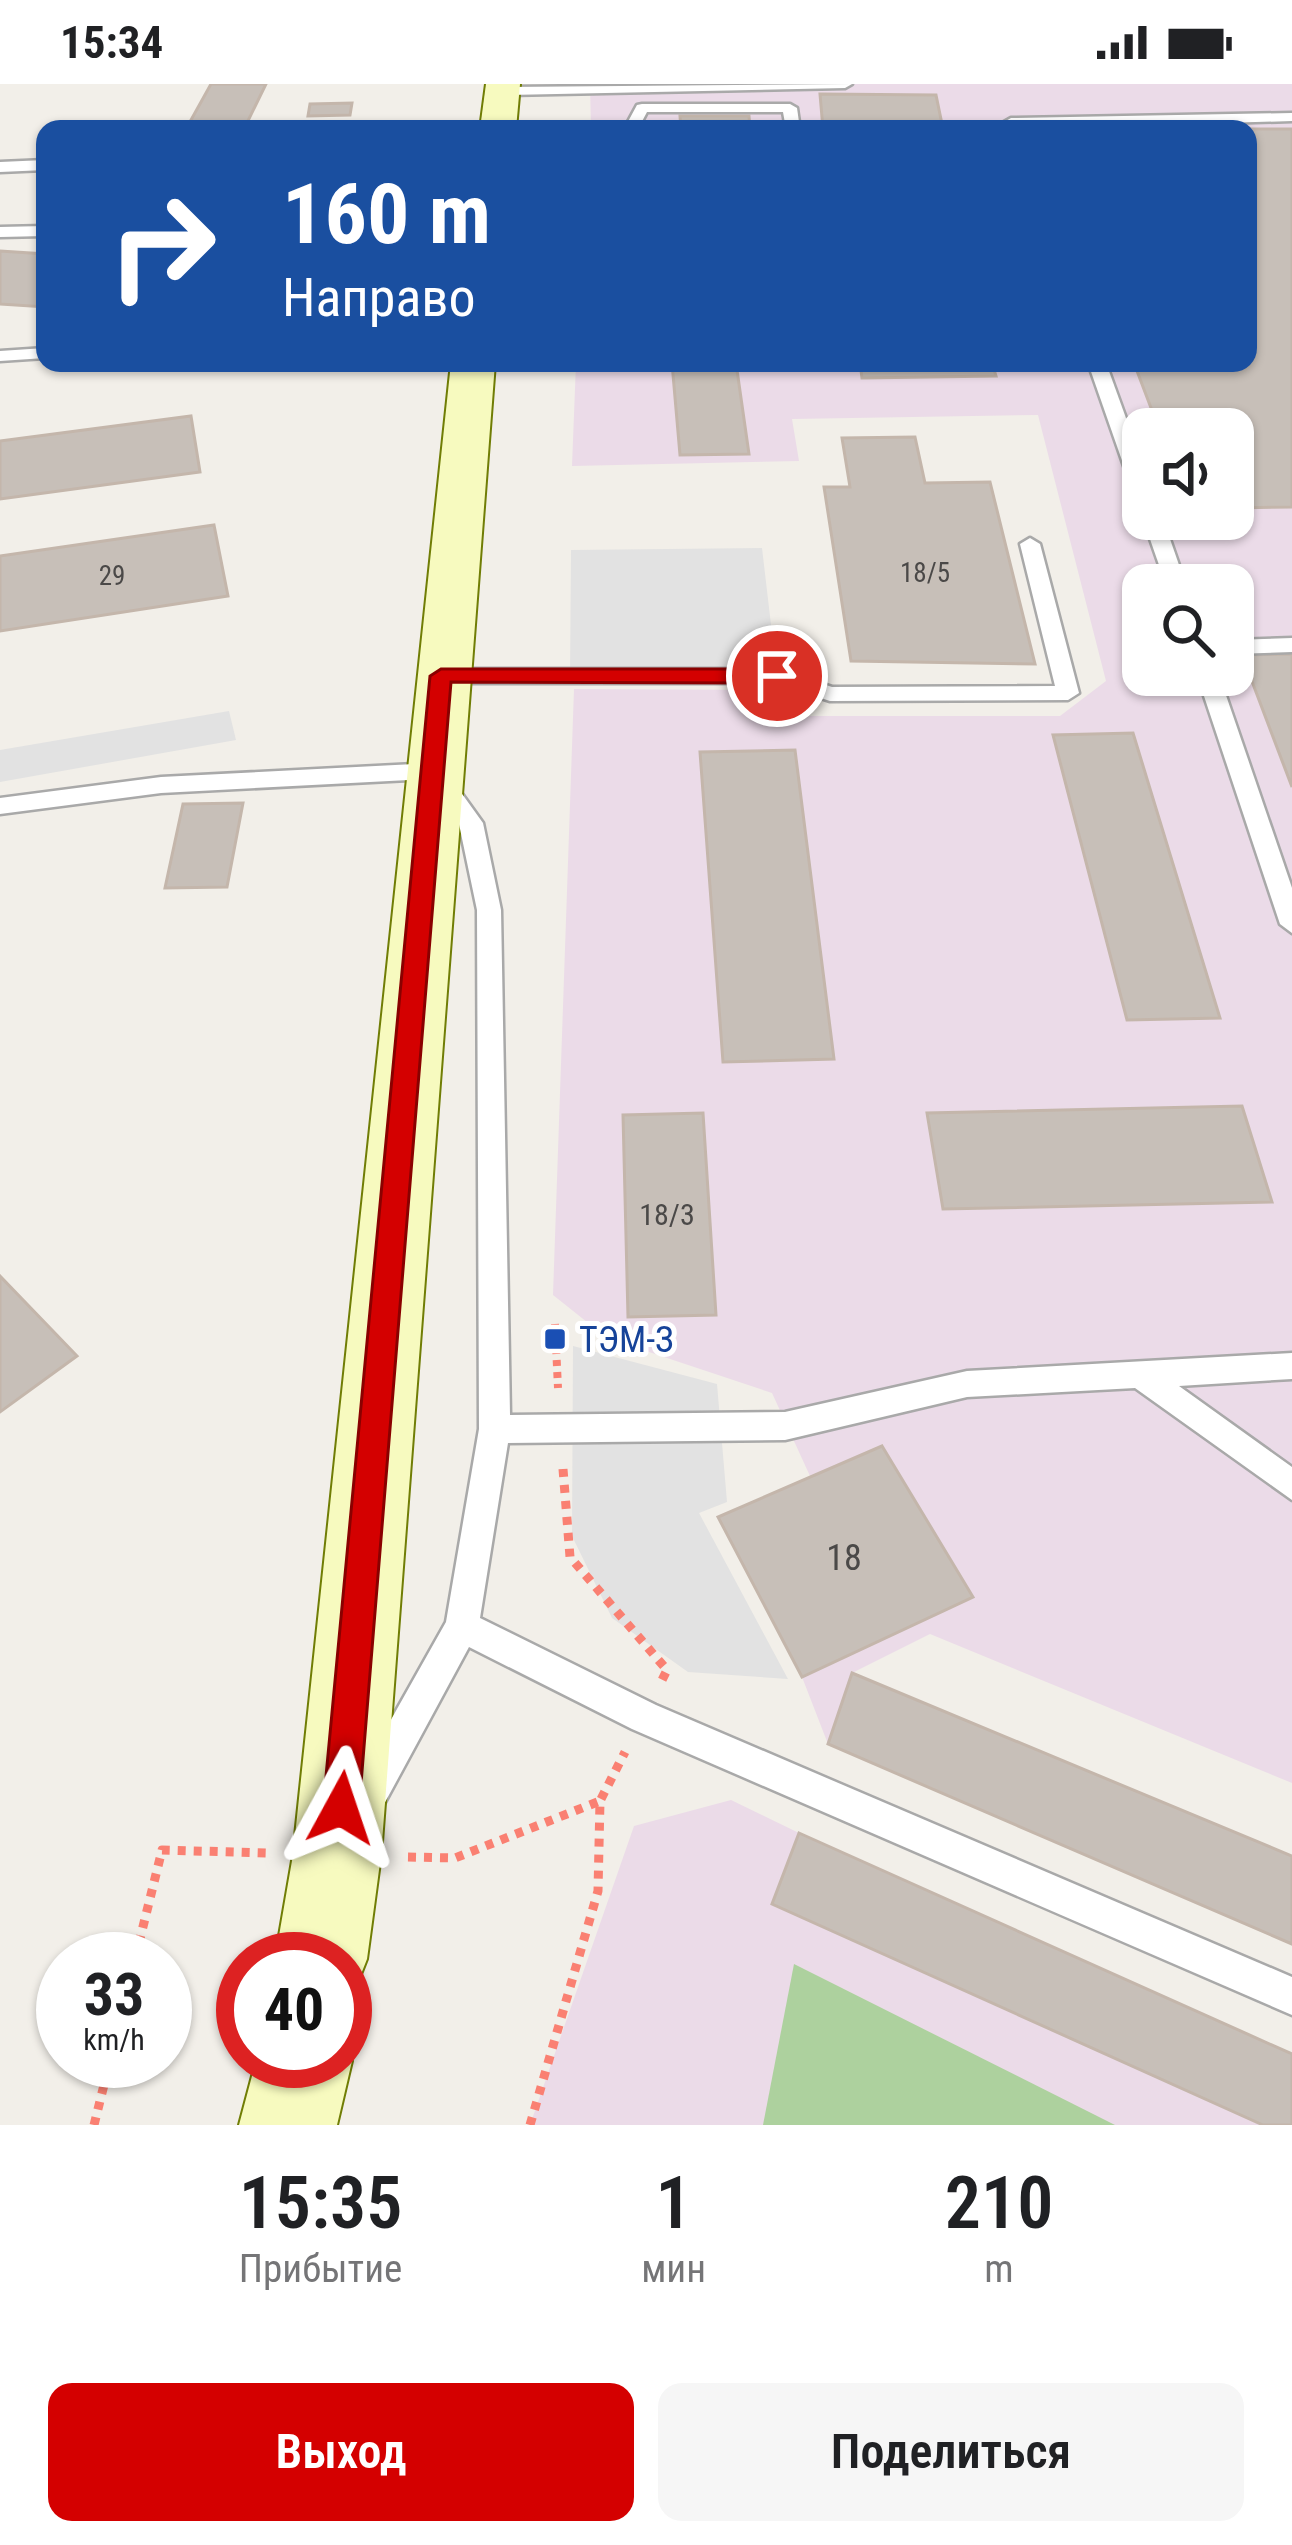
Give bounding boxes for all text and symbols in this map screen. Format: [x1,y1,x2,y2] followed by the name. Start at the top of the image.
[60,16,163,69] text: 15:34
[282,165,491,264] text: 160 m
[84,168,240,324] icon: right
[282,266,476,329] text: Направо
[1122,408,1254,696] map controls
[1122,408,1254,540] button: sound
[900,557,950,589] house number: 18/5
[99,560,125,592] house number: 29
[1122,564,1254,696] button: search
[726,625,828,727] pin
[744,643,810,709] icon: arrive
[639,1197,695,1232] house number: 18/3
[579,1319,674,1361] place label: ТЭМ-З
[542,1326,568,1352] marker: ТЭМ-З
[826,1537,862,1579] house number: 18
[278,1745,404,1871] position arrow
[216,1932,372,2088] speed limit sign: 40
[84,1959,144,2030] text: 33
[83,2022,145,2057] text: km/h
[239,2161,403,2246] text: 15:35
[656,2161,692,2246] text: 1
[945,2161,1053,2246] text: 210
[239,2246,402,2292] text: Прибытие
[641,2246,706,2292] text: мин
[984,2246,1014,2292] text: m
[48,2383,634,2521] button: Выход
[658,2383,1244,2521] button: Поделиться

